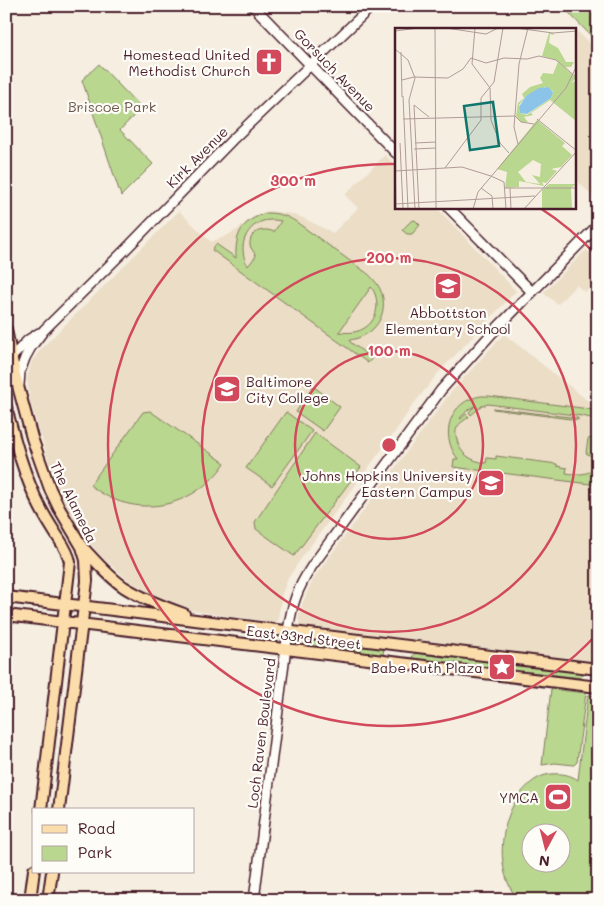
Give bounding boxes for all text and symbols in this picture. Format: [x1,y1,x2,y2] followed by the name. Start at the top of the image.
[290,24,380,116] street label: Gorsuch Avenue
[395,28,576,209] inset map
[123,45,250,80] place label: Homestead United Methodist Church
[254,47,284,77] church icon: Homestead United Methodist Church
[68,97,156,116] park label: Briscoe Park
[162,122,232,192] street label: Kirk Avenue
[270,170,316,190] text: 300 m
[367,247,412,267] text: 200 m
[433,271,463,301] school or university icon: Abbottston Elementary School
[385,303,511,338] place label: Abbottston Elementary School
[367,340,411,360] text: 100 m
[246,372,329,407] place label: Baltimore City College
[212,374,242,404] school or university icon: Baltimore City College
[380,436,398,454] centre of rings
[46,458,102,546] street label: The Alameda
[302,466,472,501] place label: Johns Hopkins University Eastern Campus
[476,468,506,498] school or university icon: Johns Hopkins University Eastern Campus
[245,621,363,653] street label: East 33rd Street
[487,652,517,682] place icon: Babe Ruth Plaza
[242,657,280,809] street label: Loch Raven Boulevard
[371,658,483,677] place label: Babe Ruth Plaza
[543,782,573,812] sports icon: YMCA
[499,788,539,807] place label: YMCA
[32,808,195,874] legend
[78,818,115,838] text: Road
[522,824,572,874] north arrow
[78,842,112,862] text: Park
[538,851,551,871] text: N

